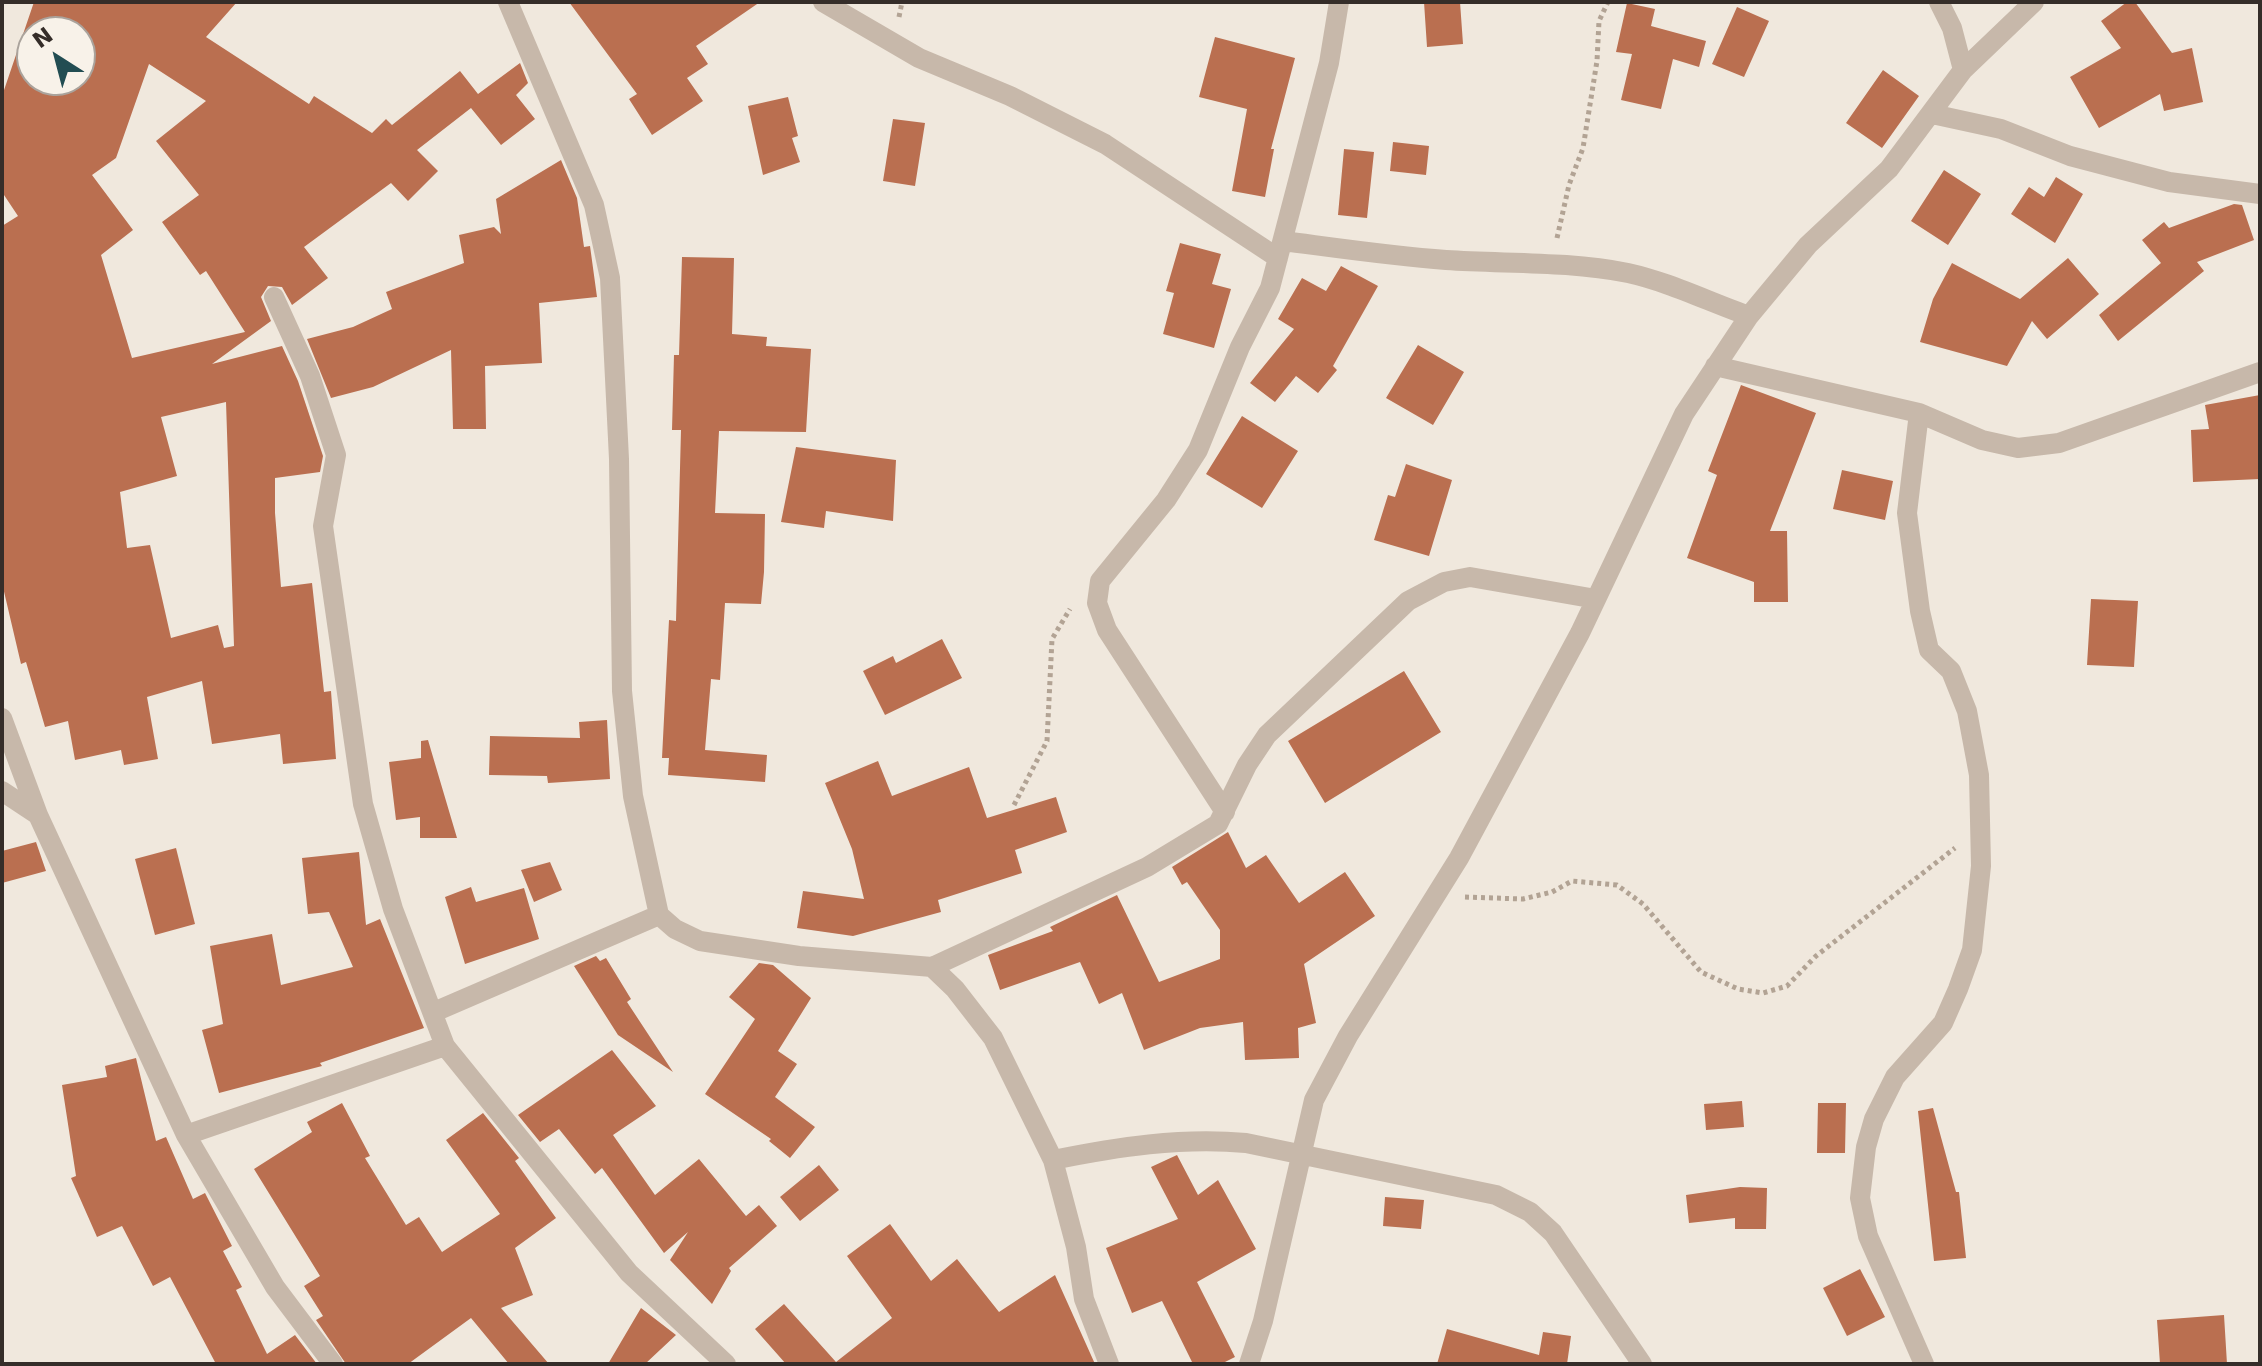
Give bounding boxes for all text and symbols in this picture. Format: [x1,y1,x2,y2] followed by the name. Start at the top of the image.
[16,16,96,96] north arrow
[28,22,58,53] text: N

